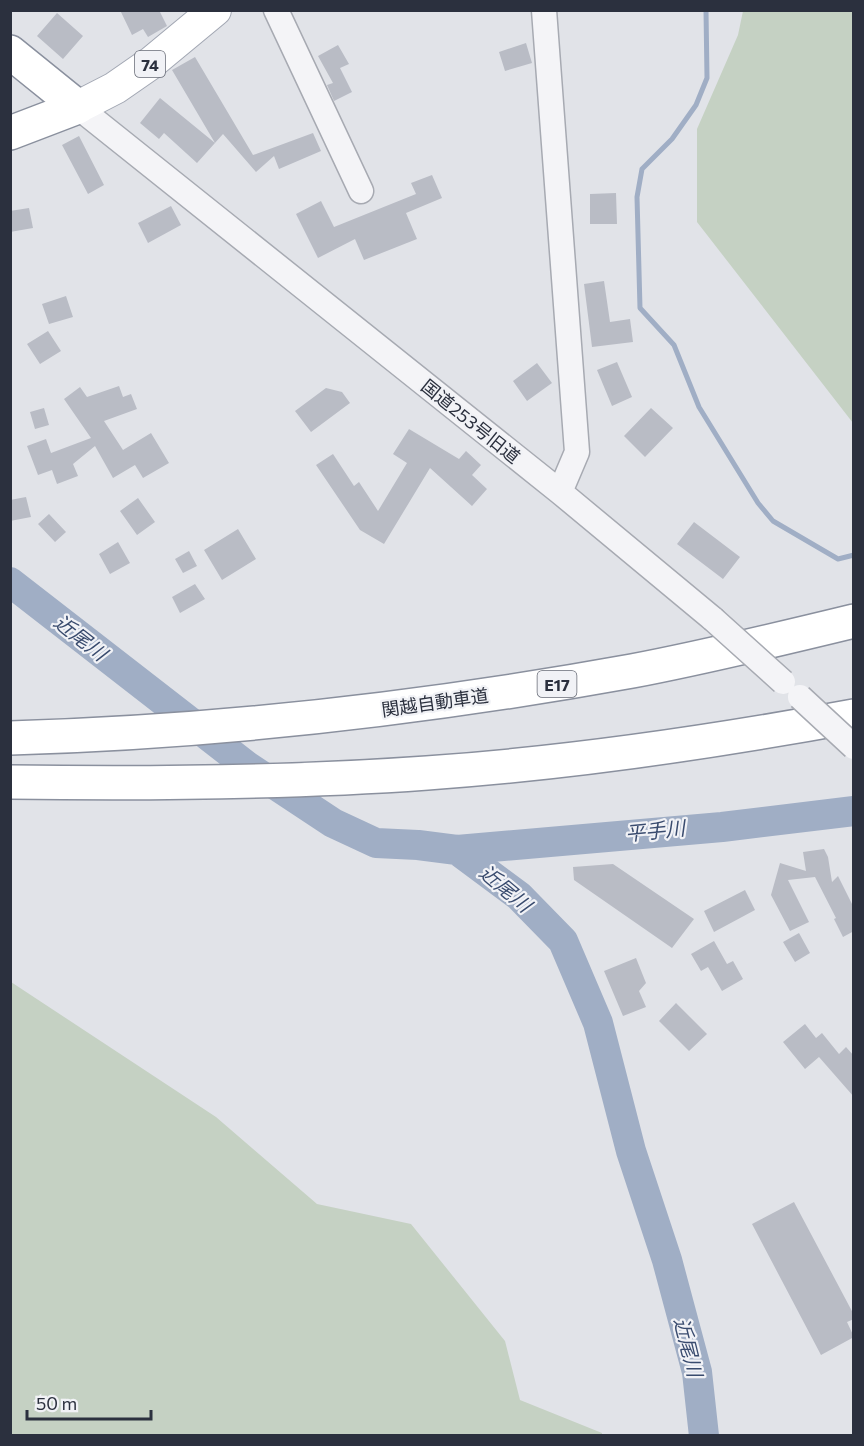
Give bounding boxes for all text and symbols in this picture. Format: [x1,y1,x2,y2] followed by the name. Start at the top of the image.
[135,51,165,77] road number: 74
[417,375,525,467] street label: 国道253号旧道
[50,609,114,666] water label: 近尾川
[538,671,576,697] road number: E17
[380,684,490,720] street label: 関越自動車道
[624,815,688,845] water label: 平手川
[475,860,538,918] water label: 近尾川
[670,1315,708,1381] water label: 近尾川
[27,1383,152,1421] scale bar
[36,1392,77,1414] text: 50 m

